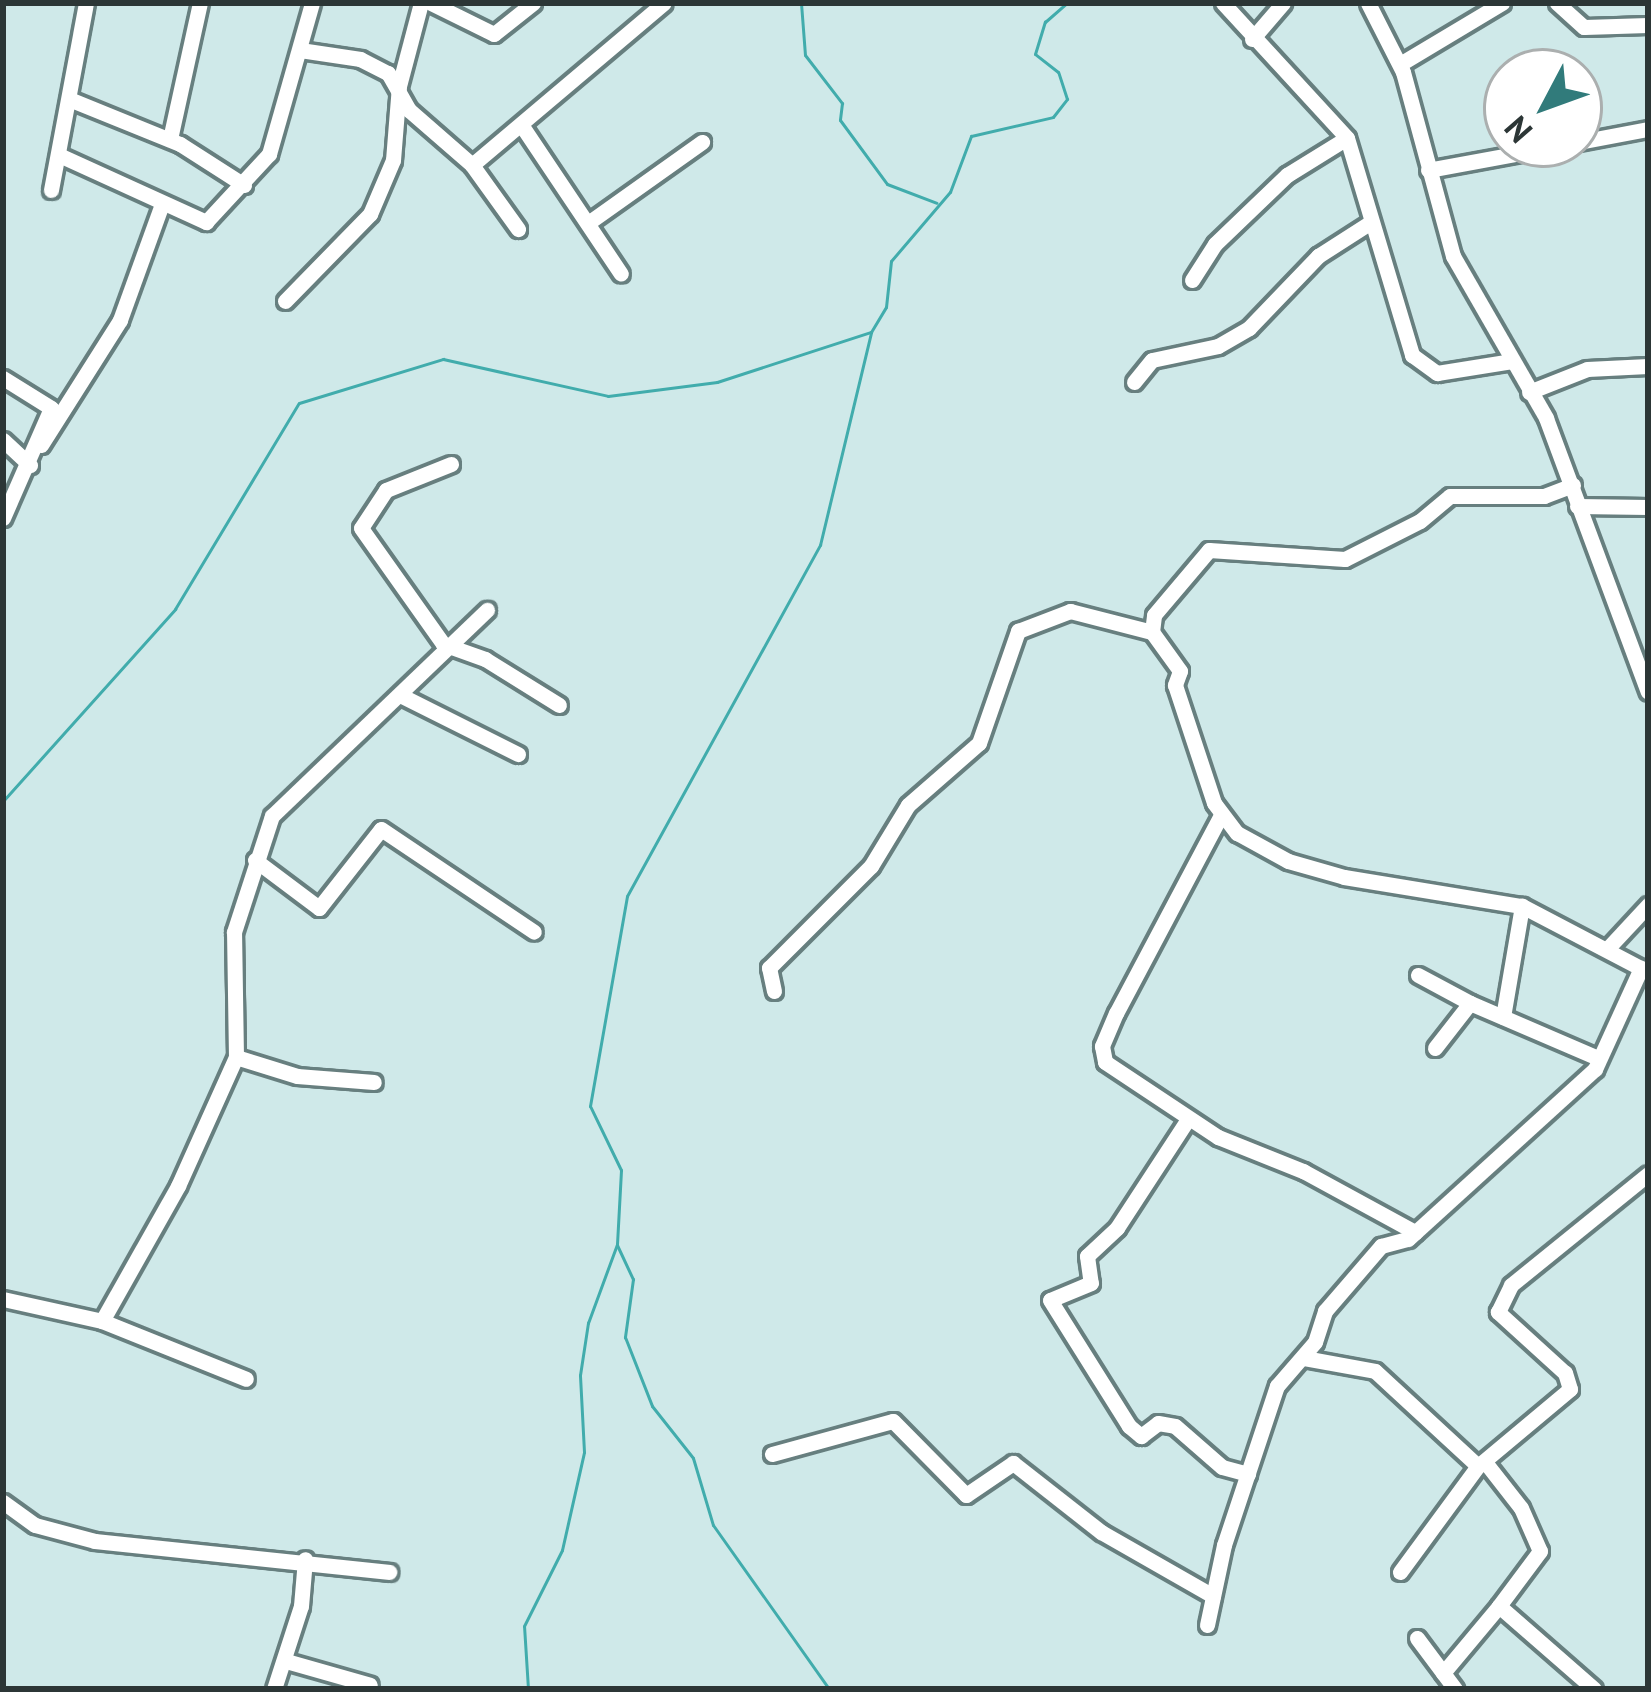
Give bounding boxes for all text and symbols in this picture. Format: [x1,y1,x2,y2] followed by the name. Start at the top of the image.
[1483,48,1603,168] north arrow
[1494,108,1541,152] text: N

